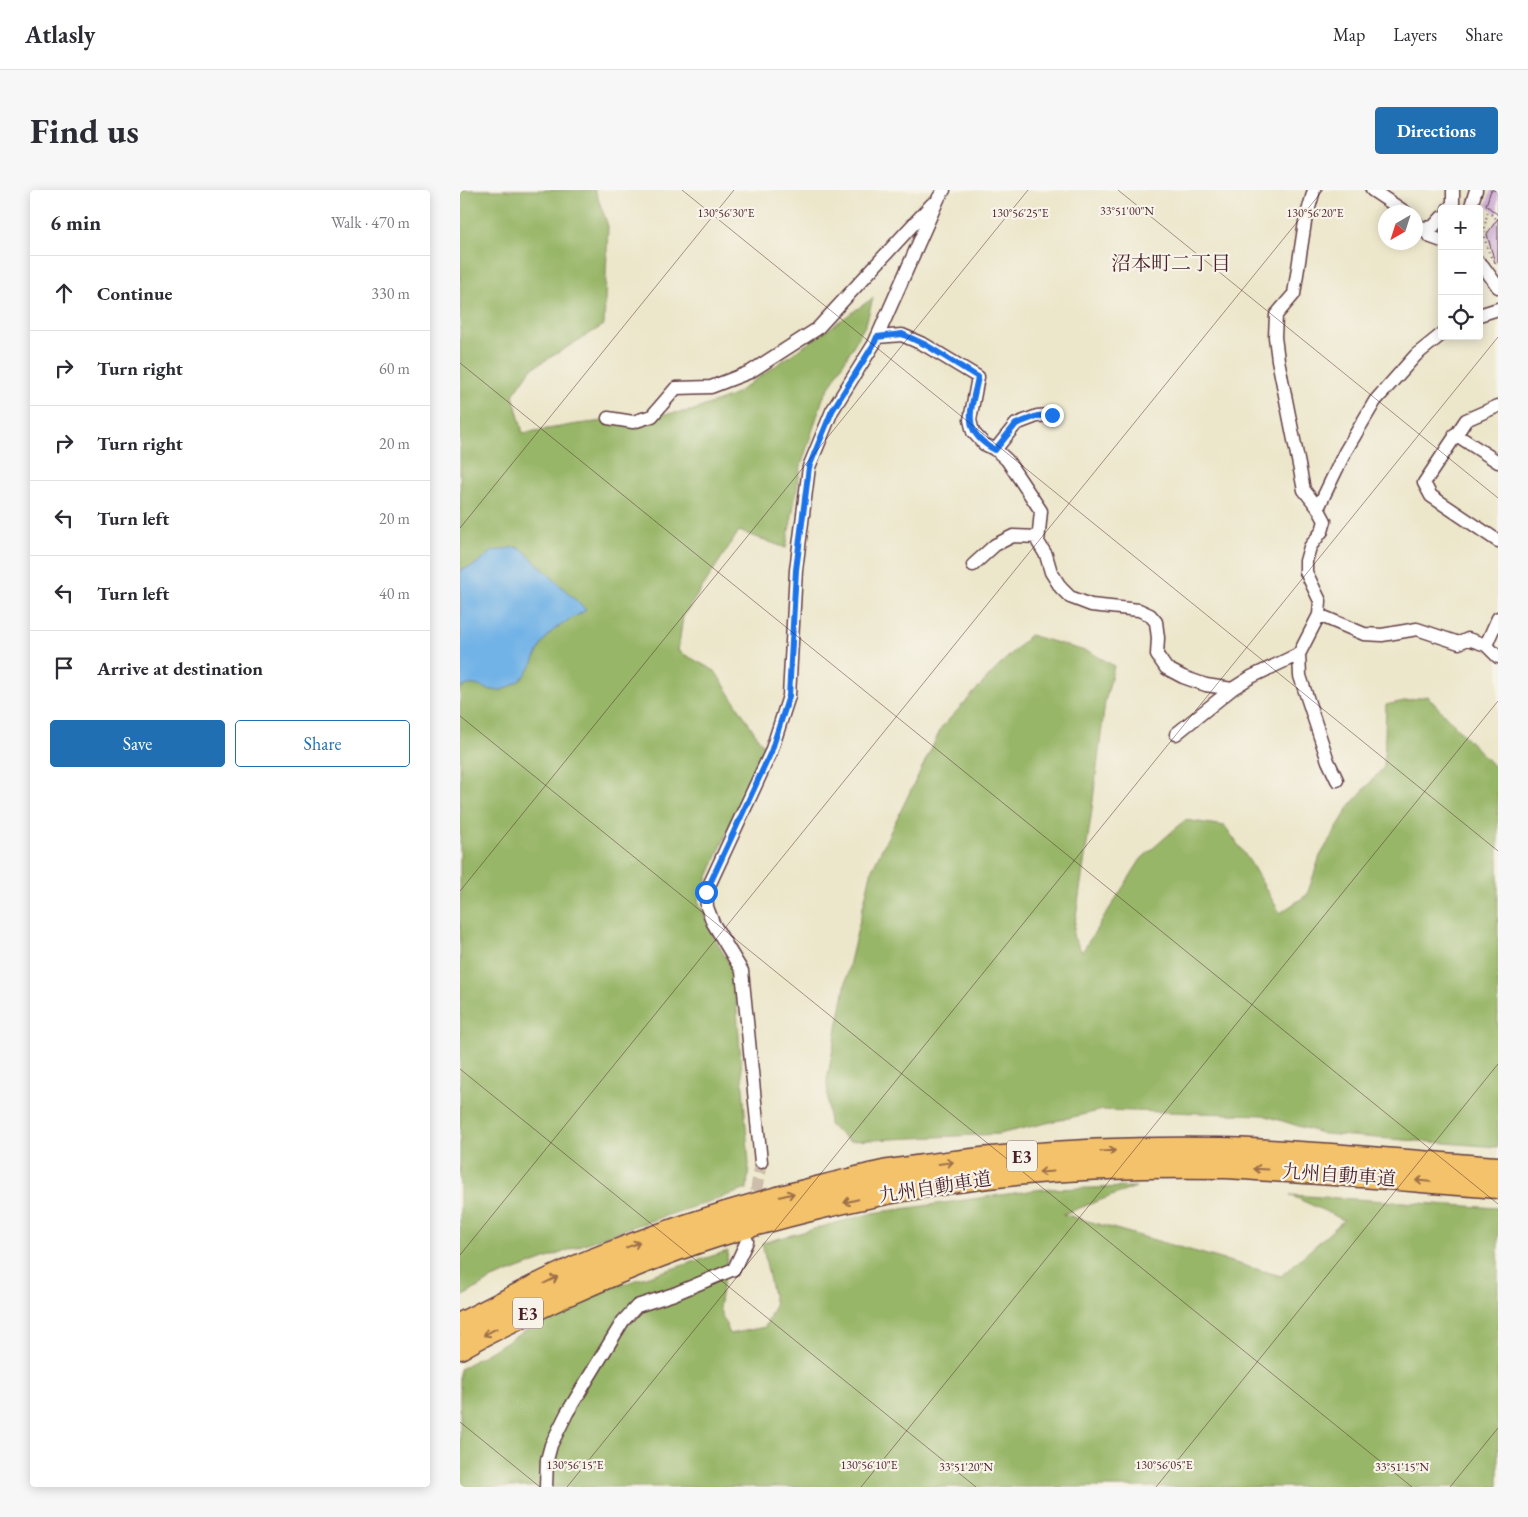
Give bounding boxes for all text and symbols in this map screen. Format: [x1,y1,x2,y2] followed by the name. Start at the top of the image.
[25,19,95,50] text: Atlasly
[1333,23,1365,46] text: Map
[1393,23,1437,46] text: Layers
[1465,23,1503,46] text: Share
[1375,107,1498,154] button: Directions
[30,108,139,153] text: Find us
[1100,203,1154,219] text: 33°51'00"N
[698,205,755,221] text: 130°56'30"E
[992,205,1049,221] text: 130°56'25"E
[1287,205,1344,221] text: 130°56'20"E
[1378,205,1423,250] north arrow
[1438,205,1483,340] map controls
[1438,205,1483,250] button: +
[50,209,101,236] text: 6 min
[331,212,410,233] text: Walk · 470 m
[1111,250,1231,276] district label: 沼本町二丁目
[1438,250,1483,295] button: −
[50,279,78,307] icon: ahead
[97,281,172,306] text: Continue
[371,283,410,304] text: 330 m
[1438,295,1483,340] button: locate
[50,354,78,382] icon: right
[97,356,183,381] text: Turn right
[379,358,410,379] text: 60 m
[1041,404,1064,427] route end
[50,429,78,457] icon: right
[97,431,183,456] text: Turn right
[379,433,410,454] text: 20 m
[50,504,78,532] icon: left
[97,506,169,531] text: Turn left
[379,508,410,529] text: 20 m
[50,579,78,607] icon: left
[97,581,169,606] text: Turn left
[379,583,410,604] text: 40 m
[50,654,78,682] icon: arrive
[97,656,263,681] text: Arrive at destination
[50,720,225,767] button: Save
[235,720,410,767] button: Share
[695,881,718,904] route start
[1007,1140,1037,1171] road number: E3
[1100,1146,1116,1155] one-way arrow
[938,1158,954,1168] one-way arrow
[1281,1159,1397,1191] street label: 九州自動車道
[1253,1165,1269,1174] one-way arrow
[877,1166,993,1208] street label: 九州自動車道
[1038,1167,1054,1176] one-way arrow
[1415,1176,1431,1186] one-way arrow
[779,1190,795,1199] one-way arrow
[843,1197,859,1206] one-way arrow
[625,1239,640,1248] one-way arrow
[543,1274,558,1284] one-way arrow
[513,1298,543,1328] road number: E3
[483,1328,498,1337] one-way arrow
[547,1457,604,1473] text: 130°56'15"E
[841,1457,898,1473] text: 130°56'10"E
[1136,1457,1193,1473] text: 130°56'05"E
[939,1459,993,1475] text: 33°51'20"N
[1375,1459,1429,1475] text: 33°51'15"N

